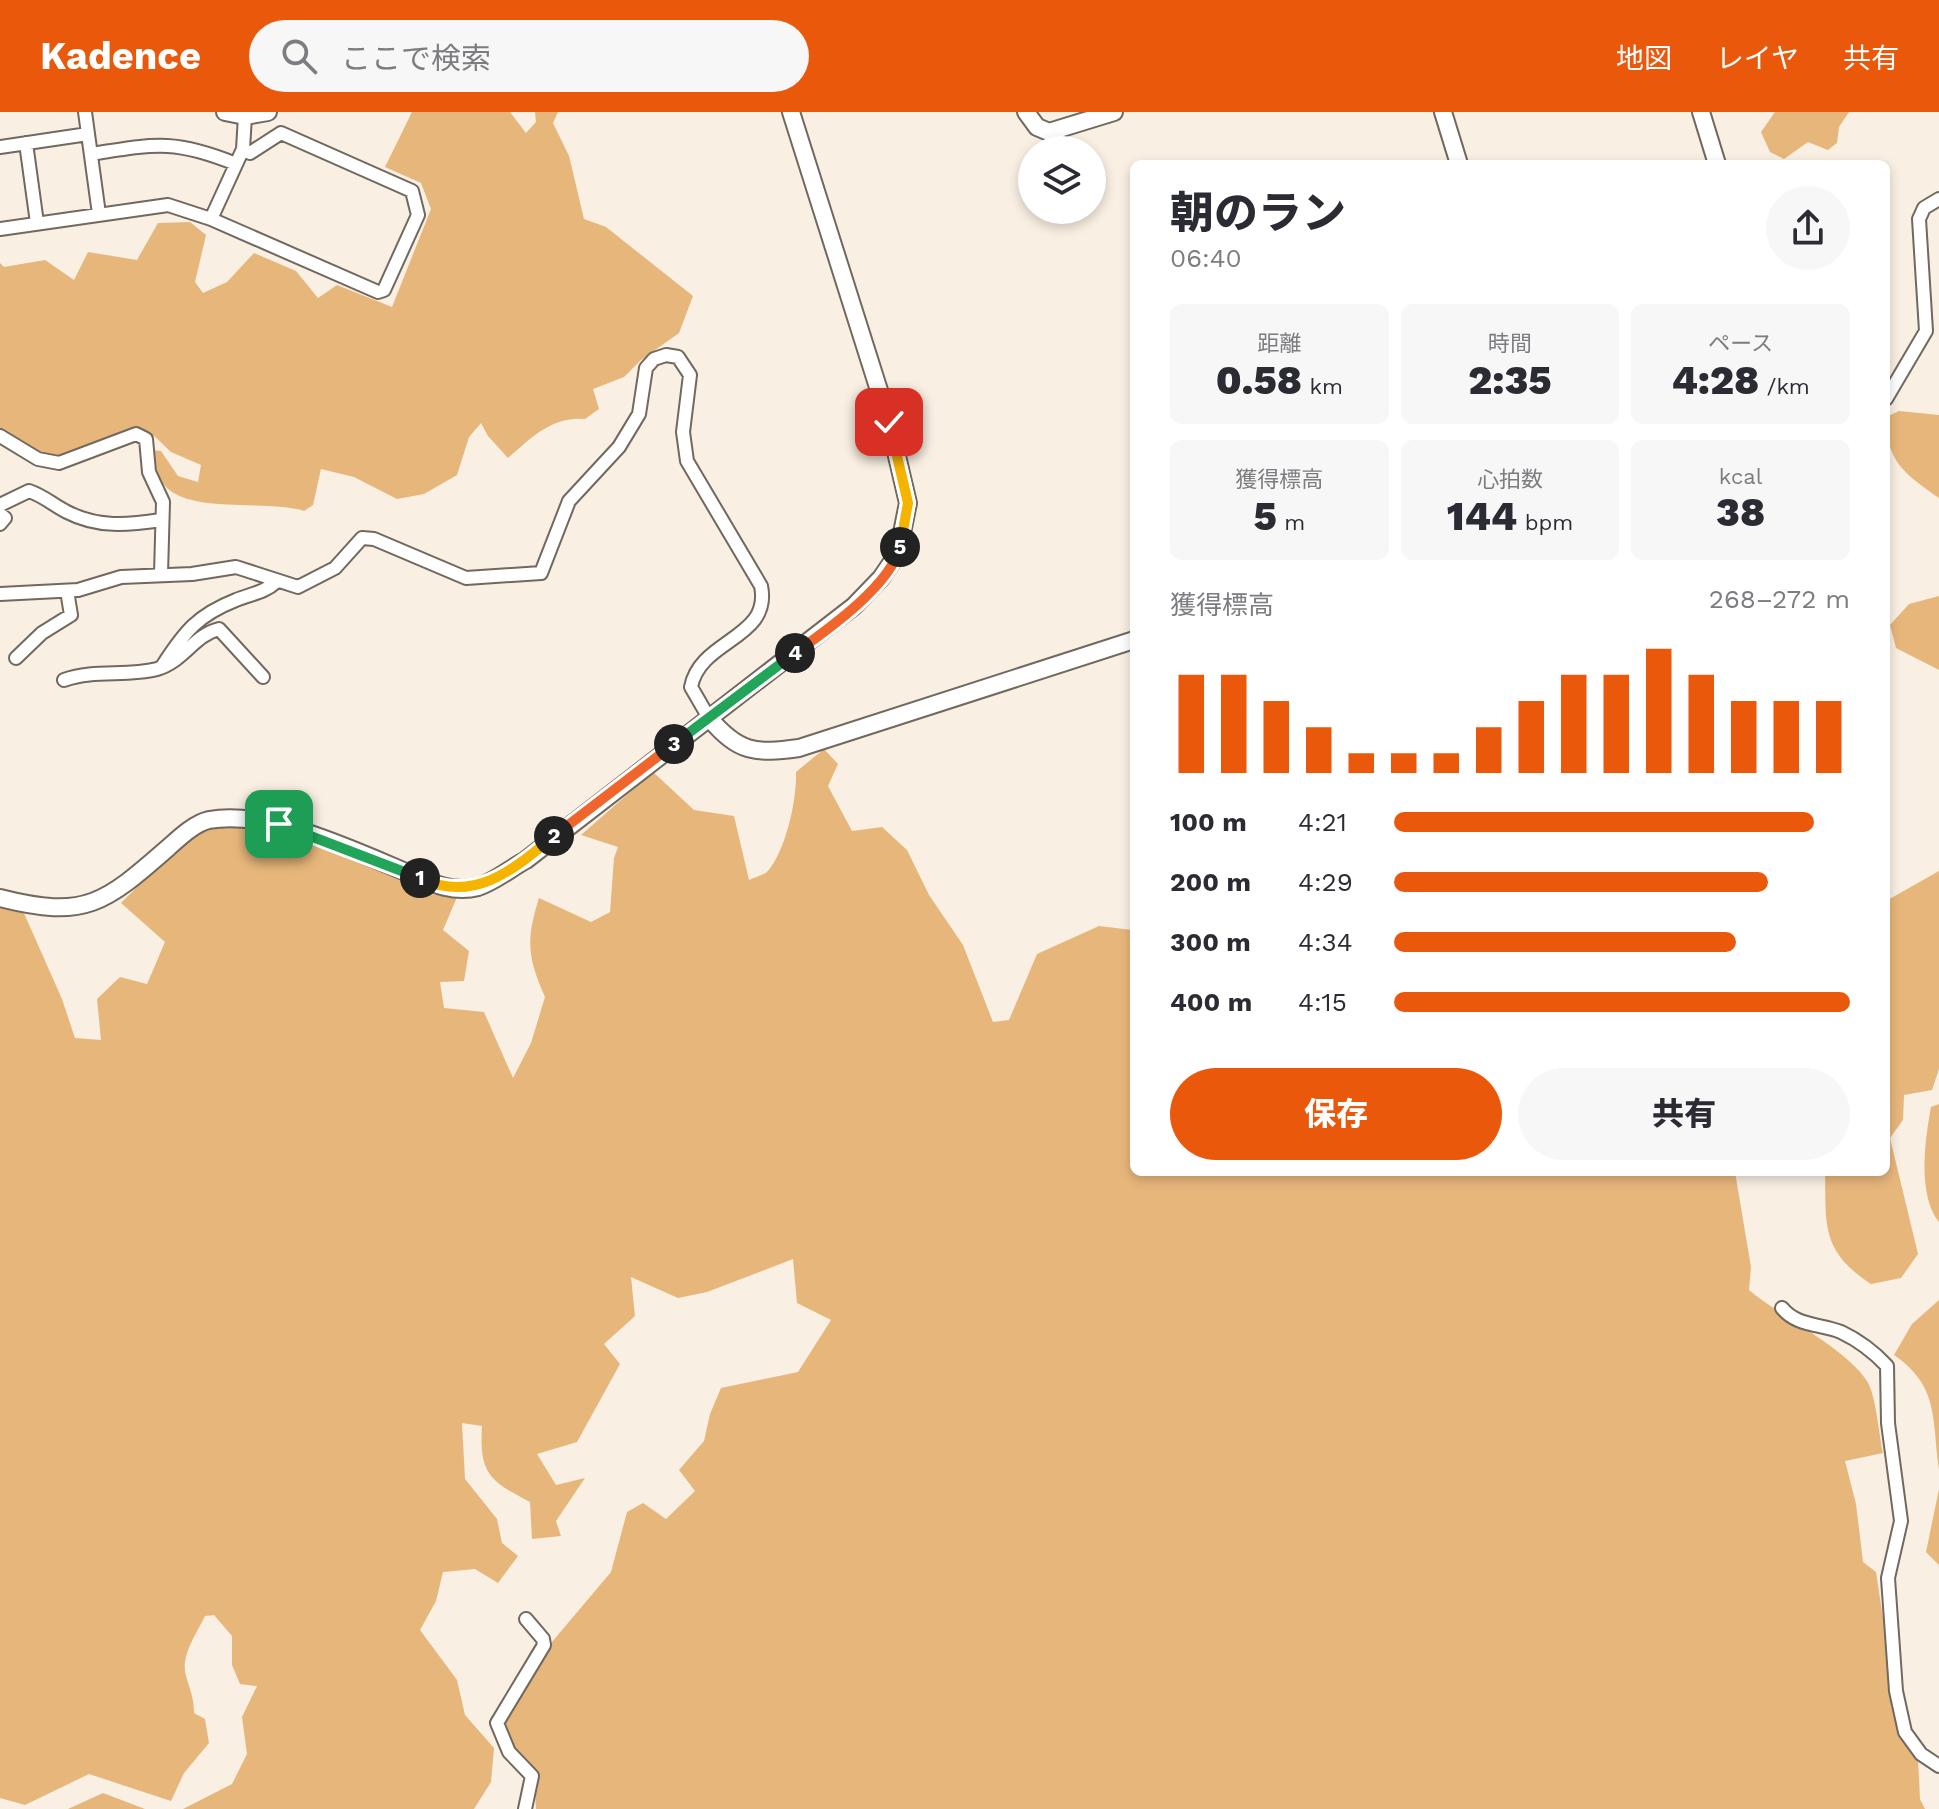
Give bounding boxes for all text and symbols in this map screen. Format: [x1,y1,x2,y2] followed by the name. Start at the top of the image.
[249,20,809,92] search box
[40,34,201,78] text: Kadence
[277,34,321,78] icon: search
[341,41,491,76] text: ここで検索
[1616,42,1672,75] text: 地図
[1716,42,1799,75] text: レイヤ
[1843,42,1899,75] text: 共有
[1018,136,1106,224] map controls
[1018,136,1106,224] button: layers
[1766,186,1850,270] button: share
[1170,187,1346,239] text: 朝のラン
[1170,243,1242,273] text: 06:40
[1257,331,1301,356] text: 距離
[1488,331,1532,356] text: 時間
[1708,331,1773,356] text: ペース
[1216,357,1302,404] text: 0.58
[1468,357,1552,404] text: 2:35
[1671,357,1759,404] text: 4:28
[1302,374,1343,399] text: km
[1759,374,1810,399] text: /km
[855,388,923,456] pin
[867,400,911,444] icon: check
[1719,464,1762,489] text: kcal
[1235,467,1323,492] text: 獲得標高
[1477,467,1543,492] text: 心拍数
[1716,489,1765,536] text: 38
[1253,493,1277,540] text: 5
[1447,493,1517,540] text: 144
[1277,510,1305,535] text: m
[1517,510,1573,535] text: bpm
[880,527,920,567] pin: 5
[894,534,906,559] text: 5
[1709,584,1850,614] text: 268–272 m
[1170,590,1274,620] text: 獲得標高
[775,633,815,673] pin: 4
[788,640,802,665] text: 4
[654,724,694,764] pin: 3
[667,731,681,756] text: 3
[245,790,313,858] pin
[257,802,301,846] icon: arrive
[1170,807,1247,837] text: 100 m
[1298,807,1347,837] text: 4:21
[534,816,574,856] pin: 2
[547,823,561,848] text: 2
[400,858,440,898] pin: 1
[415,865,425,890] text: 1
[1170,867,1251,897] text: 200 m
[1298,867,1353,897] text: 4:29
[1170,927,1251,957] text: 300 m
[1298,927,1353,957] text: 4:34
[1170,987,1252,1017] text: 400 m
[1298,987,1347,1017] text: 4:15
[1170,1068,1502,1160] button: 保存
[1518,1068,1850,1160] button: 共有

